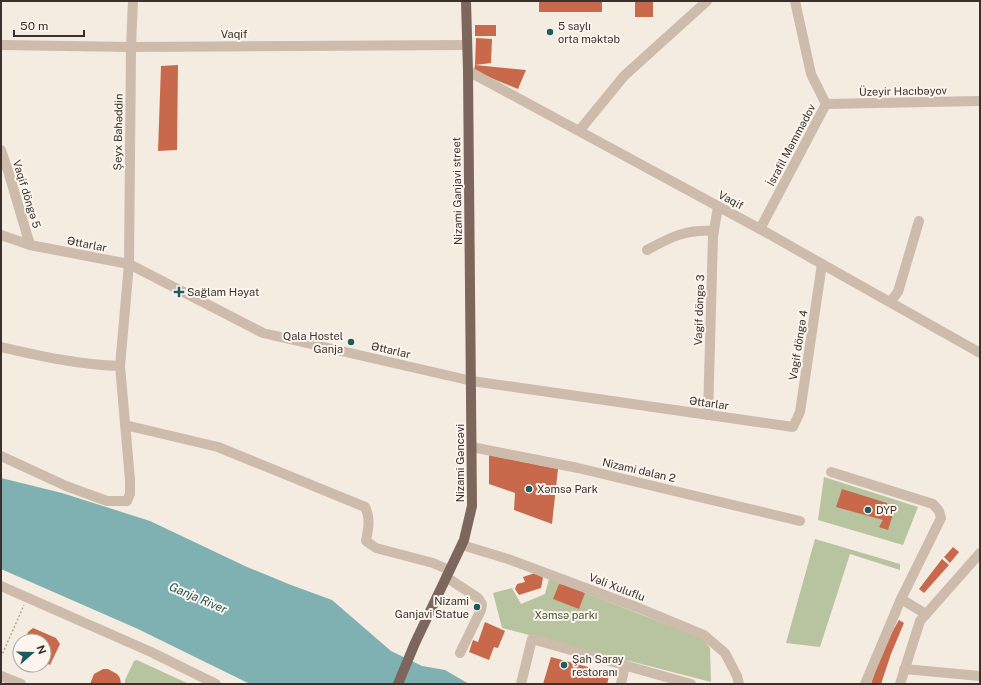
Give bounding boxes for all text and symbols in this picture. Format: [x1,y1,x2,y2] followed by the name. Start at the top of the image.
[14,12,84,38] scale bar
[20,19,48,33] text: 50 m
[558,20,620,45] place label: 5 saylı orta məktəb
[545,27,555,37] marker: 5 saylı orta məktəb
[221,28,248,40] street label: Vaqif
[859,83,948,98] street label: Üzeyir Hacıbəyov
[111,94,126,170] street label: Şeyx Bahəddin
[763,101,818,188] street label: İsrafil Məmmədov
[450,137,464,245] street label: Nizami Ganjavi street
[11,158,43,230] street label: Vaqif döngə 5
[716,188,746,212] street label: Vaqif
[66,234,108,254] street label: Əttarlar
[692,274,706,346] street label: Vagif döngə 3
[187,286,259,298] place label: Sağlam Həyat
[174,287,184,297] marker: Sağlam Həyat
[787,309,809,381] street label: Vagif döngə 4
[283,330,343,355] place label: Qala Hostel Ganja
[346,337,356,347] marker: Qala Hostel Ganja
[370,340,412,360] street label: Əttarlar
[688,394,730,412] street label: Əttarlar
[454,424,466,502] street label: Nizami Gəncəvi
[601,456,677,484] street label: Nizami dalan 2
[537,483,598,495] place label: Xəmsə Park
[524,484,534,494] marker: Xəmsə Park
[876,504,897,516] place label: DYP
[863,505,873,515] marker: DYP
[587,571,647,603] street label: Vəli Xuluflu
[167,580,229,617] water label: Ganja River
[395,595,469,620] place label: Nizami Ganjavi Statue
[472,602,482,612] marker: Nizami Ganjavi Statue
[534,609,598,621] park label: Xəmsə parkı
[12,633,52,673] north arrow
[34,643,49,656] text: N
[572,653,624,678] place label: Şah Saray restoranı
[559,660,569,670] marker: Şah Saray restoranı

